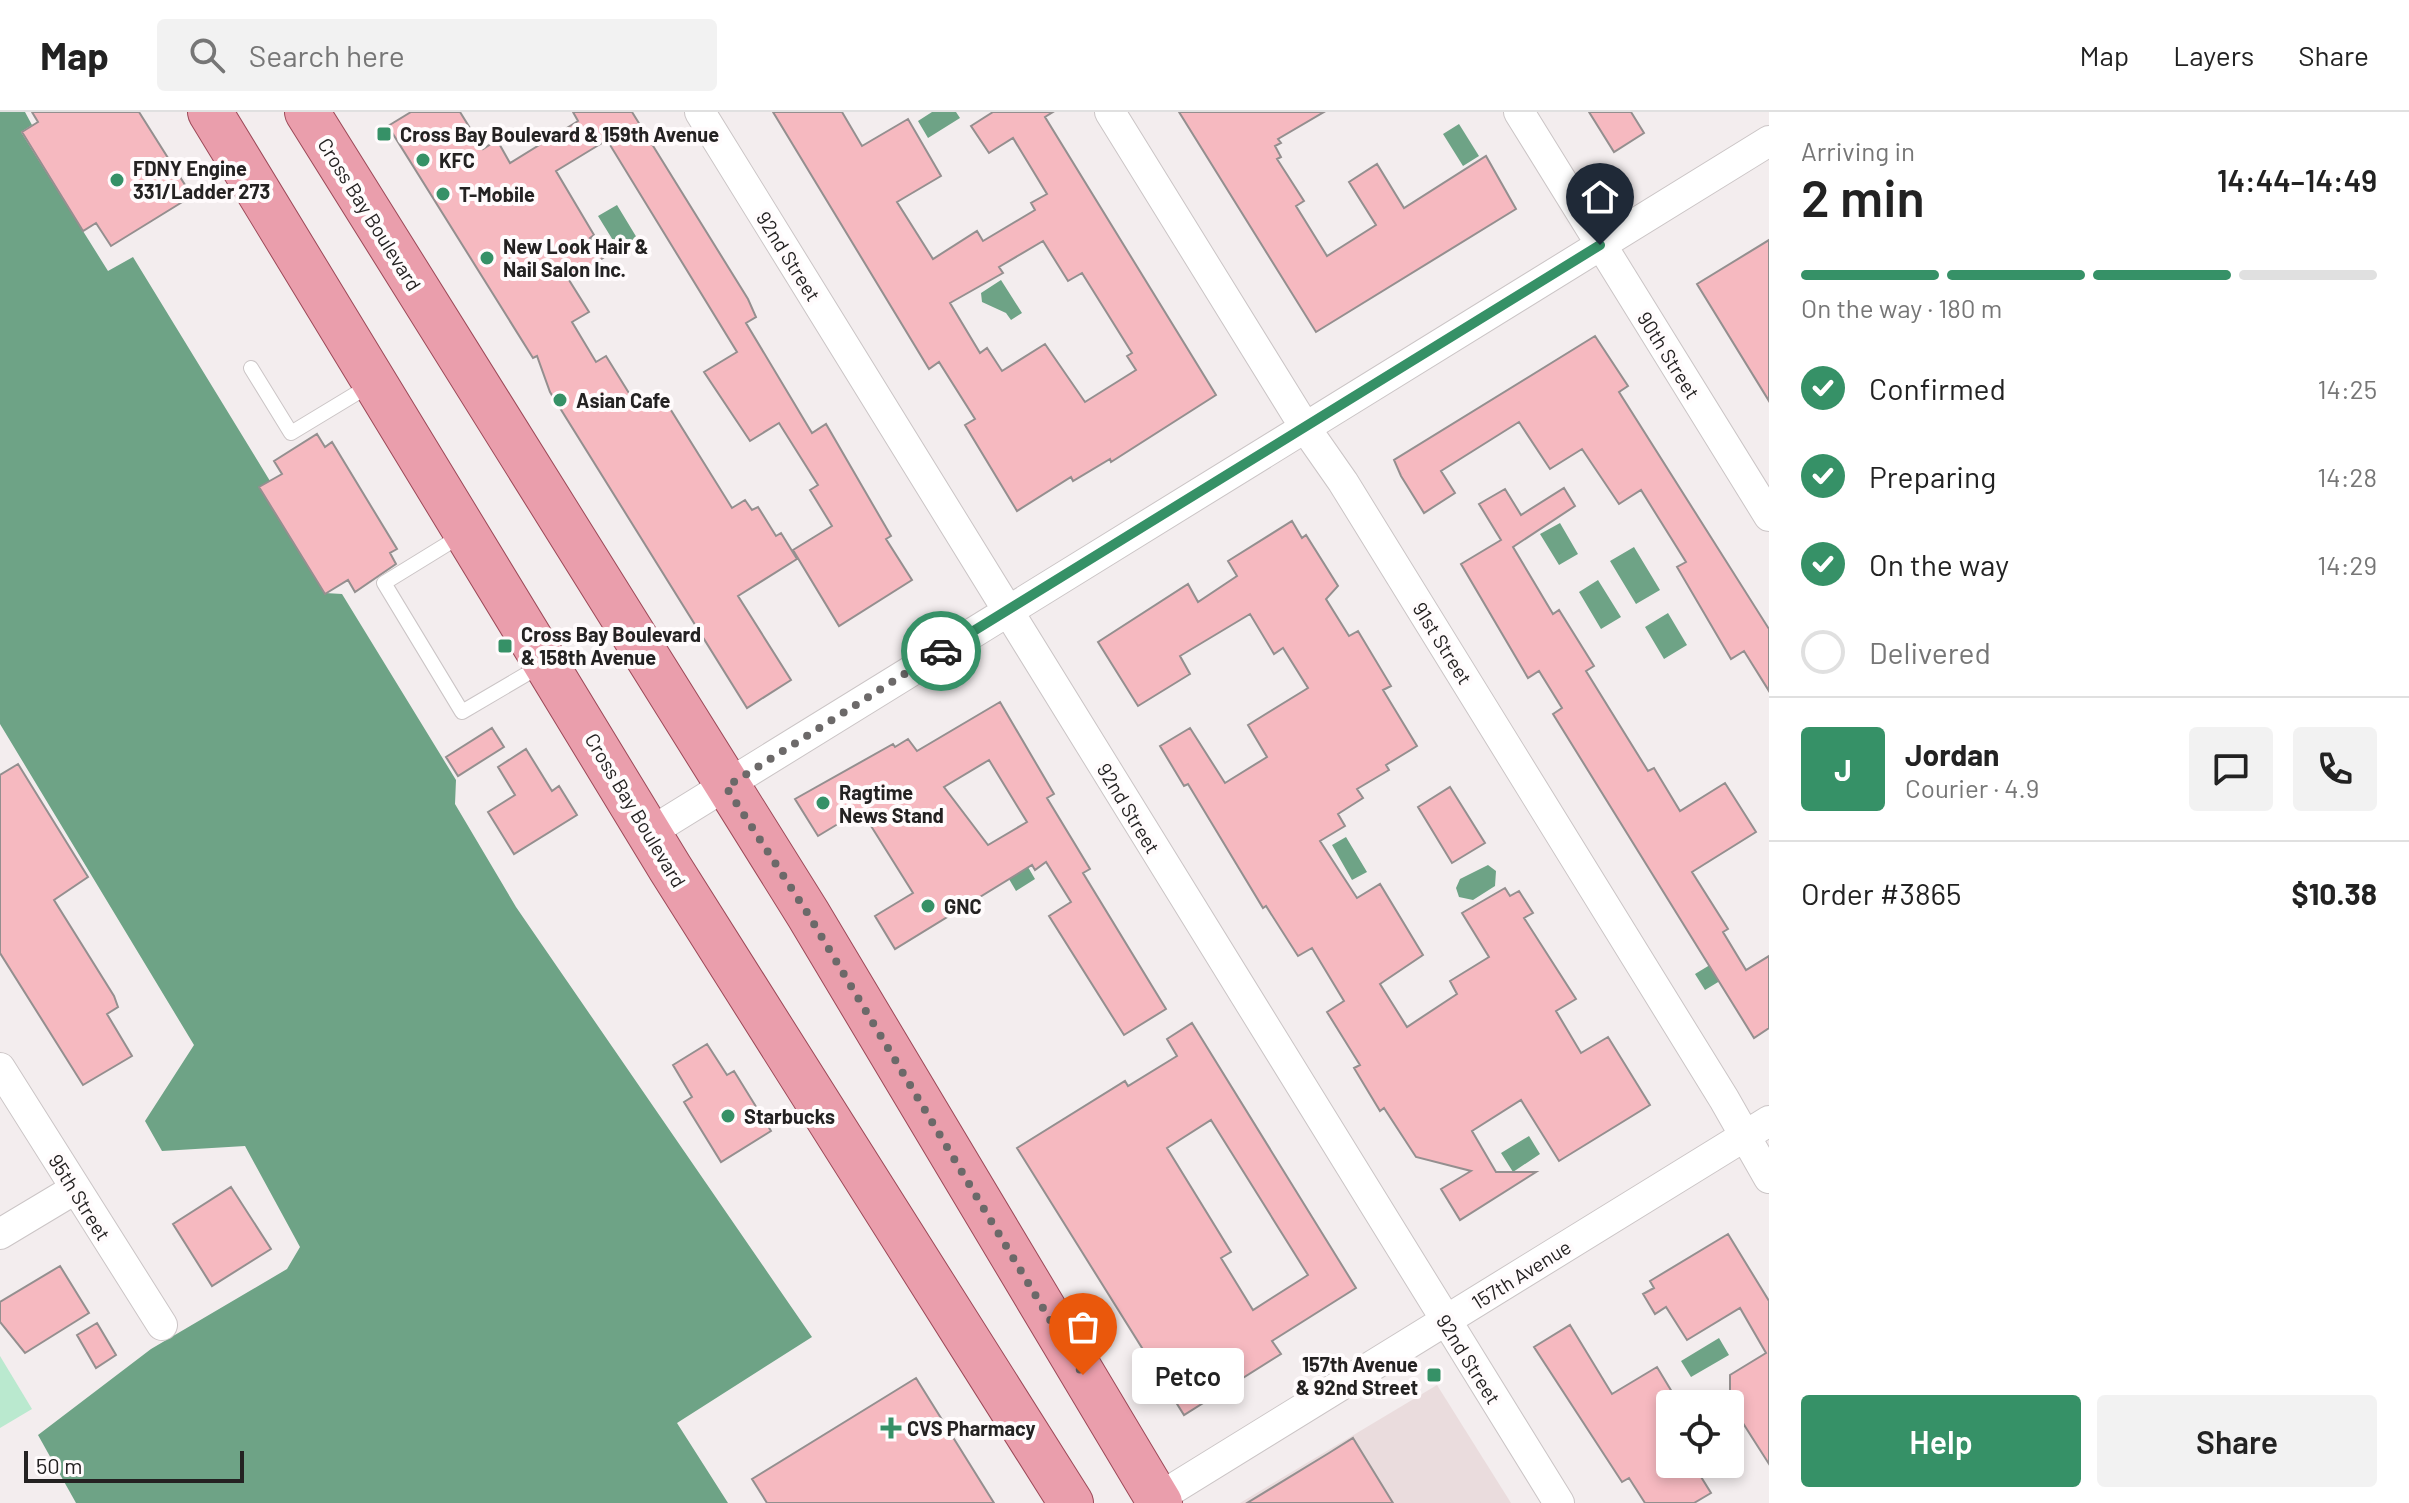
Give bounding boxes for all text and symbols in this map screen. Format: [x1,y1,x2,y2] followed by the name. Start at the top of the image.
[157,19,717,91] search box
[40,32,109,78] text: Map
[185,33,229,77] icon: search
[249,37,405,73] text: Search here
[2079,38,2129,72] text: Map
[2173,38,2254,72] text: Layers
[2298,38,2369,72] text: Share
[400,122,719,146] place label: Cross Bay Boulevard & 159th Avenue
[375,125,393,143] marker: Cross Bay Boulevard & 159th Avenue
[313,133,427,295] street label: Cross Bay Boulevard
[1801,135,1915,166] text: Arriving in
[439,148,475,172] place label: KFC
[414,151,432,169] marker: KFC
[133,156,270,203] place label: FDNY Engine 331/Ladder 273
[2217,162,2377,198] text: 14:44–14:49
[1566,163,1634,245] pin
[1801,165,1925,227] text: 2 min
[108,171,126,189] marker: FDNY Engine 331/Ladder 273
[1578,175,1622,219] icon: home
[459,182,535,206] place label: T-Mobile
[434,185,452,203] marker: T-Mobile
[752,207,826,305] street label: 92nd Street
[503,234,649,281] place label: New Look Hair & Nail Salon Inc.
[478,249,496,267] marker: New Look Hair & Nail Salon Inc.
[1801,292,2002,323] text: On the way · 180 m
[1633,307,1705,403] street label: 90th Street
[1801,366,1845,410] icon: check
[1869,370,2006,406] text: Confirmed
[2317,373,2377,404] text: 14:25
[576,388,671,412] place label: Asian Cafe
[551,391,569,409] marker: Asian Cafe
[1801,454,1845,498] icon: check
[1869,458,1996,494] text: Preparing
[2317,461,2377,492] text: 14:28
[1801,542,1845,586] icon: check
[1869,546,2009,582] text: On the way
[2317,549,2377,580] text: 14:29
[1408,597,1478,689] street label: 91st Street
[901,611,981,691] courier
[521,622,701,669] place label: Cross Bay Boulevard & 158th Avenue
[919,629,963,673] icon: car
[1869,634,1991,670] text: Delivered
[496,637,514,655] marker: Cross Bay Boulevard & 158th Avenue
[2189,727,2273,811] button: chat
[2293,727,2377,811] button: phone
[580,729,692,891] street label: Cross Bay Boulevard
[1905,736,2000,772] text: Jordan
[1834,751,1852,787] text: J
[1093,758,1165,858] street label: 92nd Street
[1905,772,2039,803] text: Courier · 4.9
[839,780,944,827] place label: Ragtime News Stand
[814,794,832,812] marker: Ragtime News Stand
[1801,875,1961,911] text: Order #3865
[2292,875,2377,911] text: $10.38
[944,894,982,918] place label: GNC
[919,897,937,915] marker: GNC
[744,1104,835,1128] place label: Starbucks
[719,1107,737,1125] marker: Starbucks
[44,1149,116,1245] street label: 95th Street
[1467,1234,1575,1314] street label: 157th Avenue
[1049,1293,1117,1375] pin
[1061,1305,1105,1349] icon: bag
[1432,1310,1506,1408] street label: 92nd Street
[1131,1347,1243,1403] callout: Petco
[1296,1352,1418,1399] place label: 157th Avenue & 92nd Street
[1155,1360,1221,1391] text: Petco
[1425,1366,1443,1384] marker: 157th Avenue & 92nd Street
[1656,1390,1744,1478] map controls
[1656,1390,1744,1478] button: locate
[1801,1395,2081,1487] button: Help
[2097,1395,2377,1487] button: Share
[907,1416,1036,1440] place label: CVS Pharmacy
[882,1419,900,1437] marker: CVS Pharmacy
[24,1447,244,1483] scale bar
[36,1452,82,1478] text: 50 m

